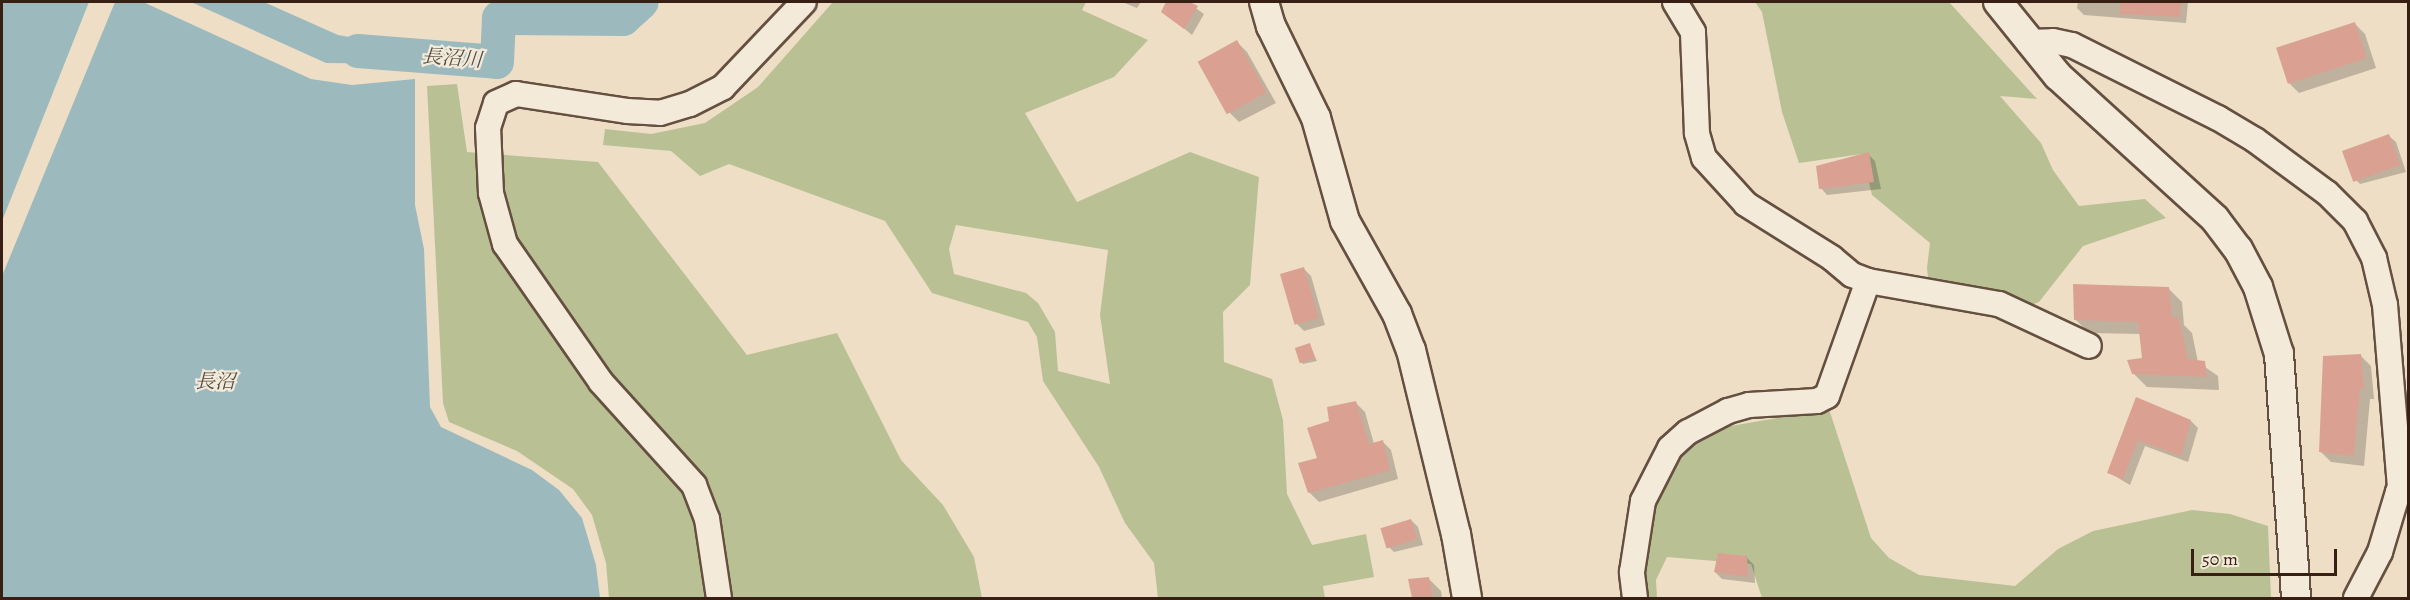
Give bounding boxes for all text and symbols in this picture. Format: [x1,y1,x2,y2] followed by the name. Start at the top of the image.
[421,44,483,72] water label: 長沼川
[195,369,235,393] water label: 長沼
[2194,537,2340,575] scale bar
[2202,547,2238,571] text: 50 m

